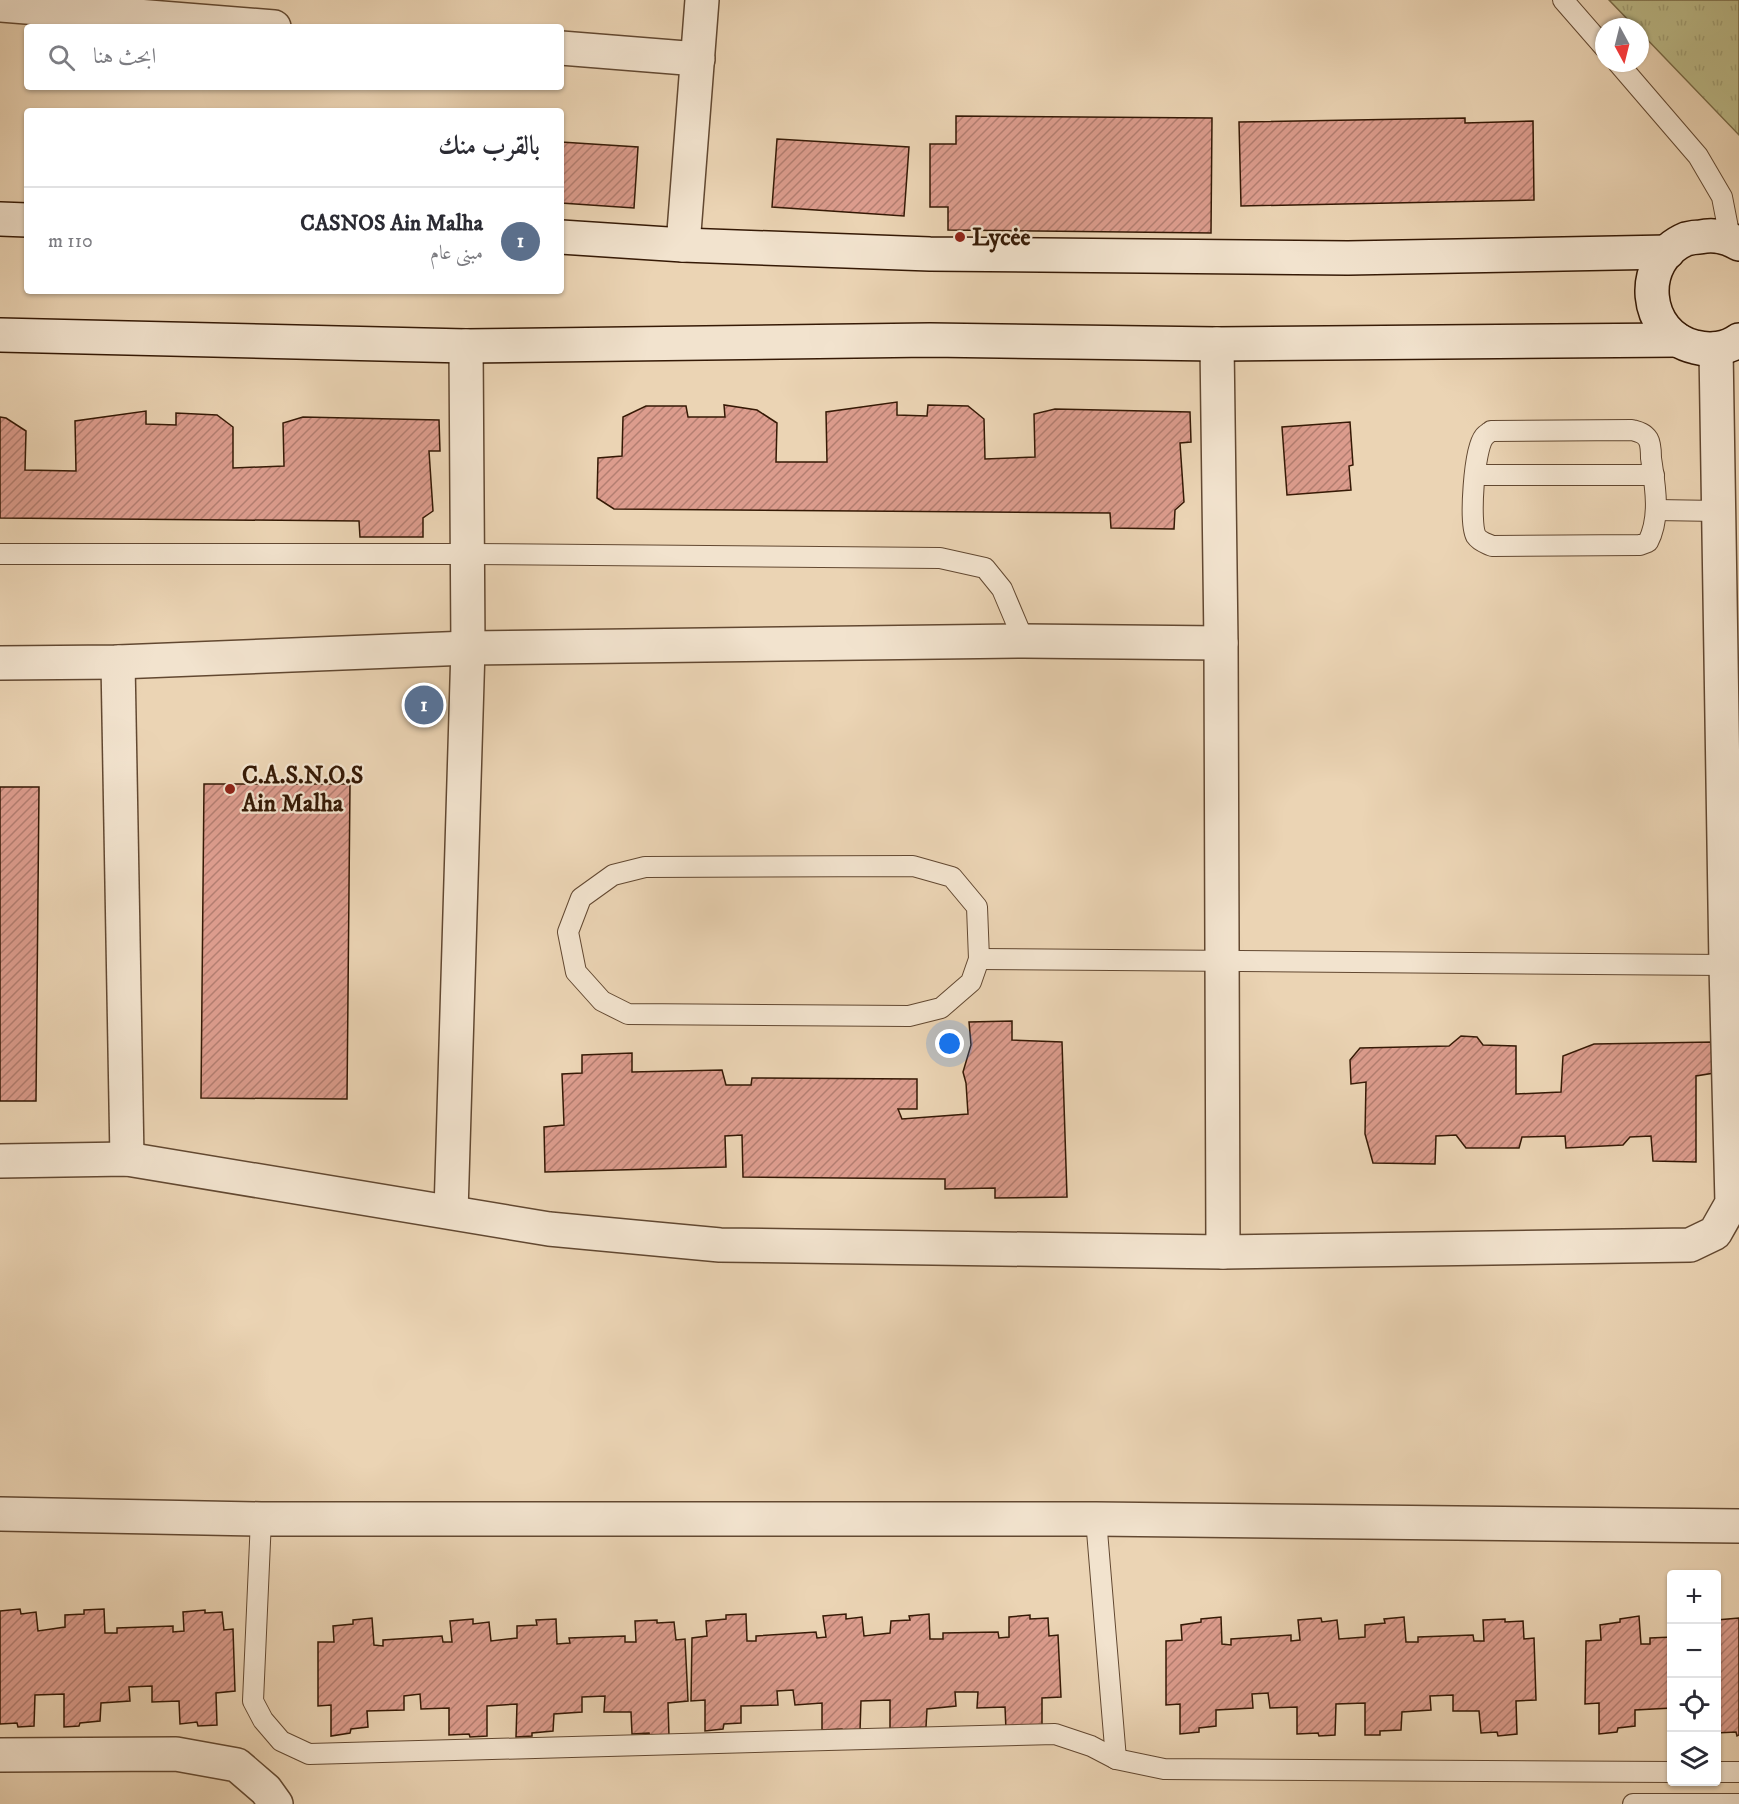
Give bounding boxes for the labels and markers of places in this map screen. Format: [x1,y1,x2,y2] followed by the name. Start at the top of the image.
[972,223,1031,253] place label: Lycėe
[953,230,967,244] marker: Lycėe
[404,682,444,728] pin: 1
[241,761,363,819] place label: C.A.S.N.O.S Ain Malha
[223,782,237,796] marker: C.A.S.N.O.S Ain Malha

